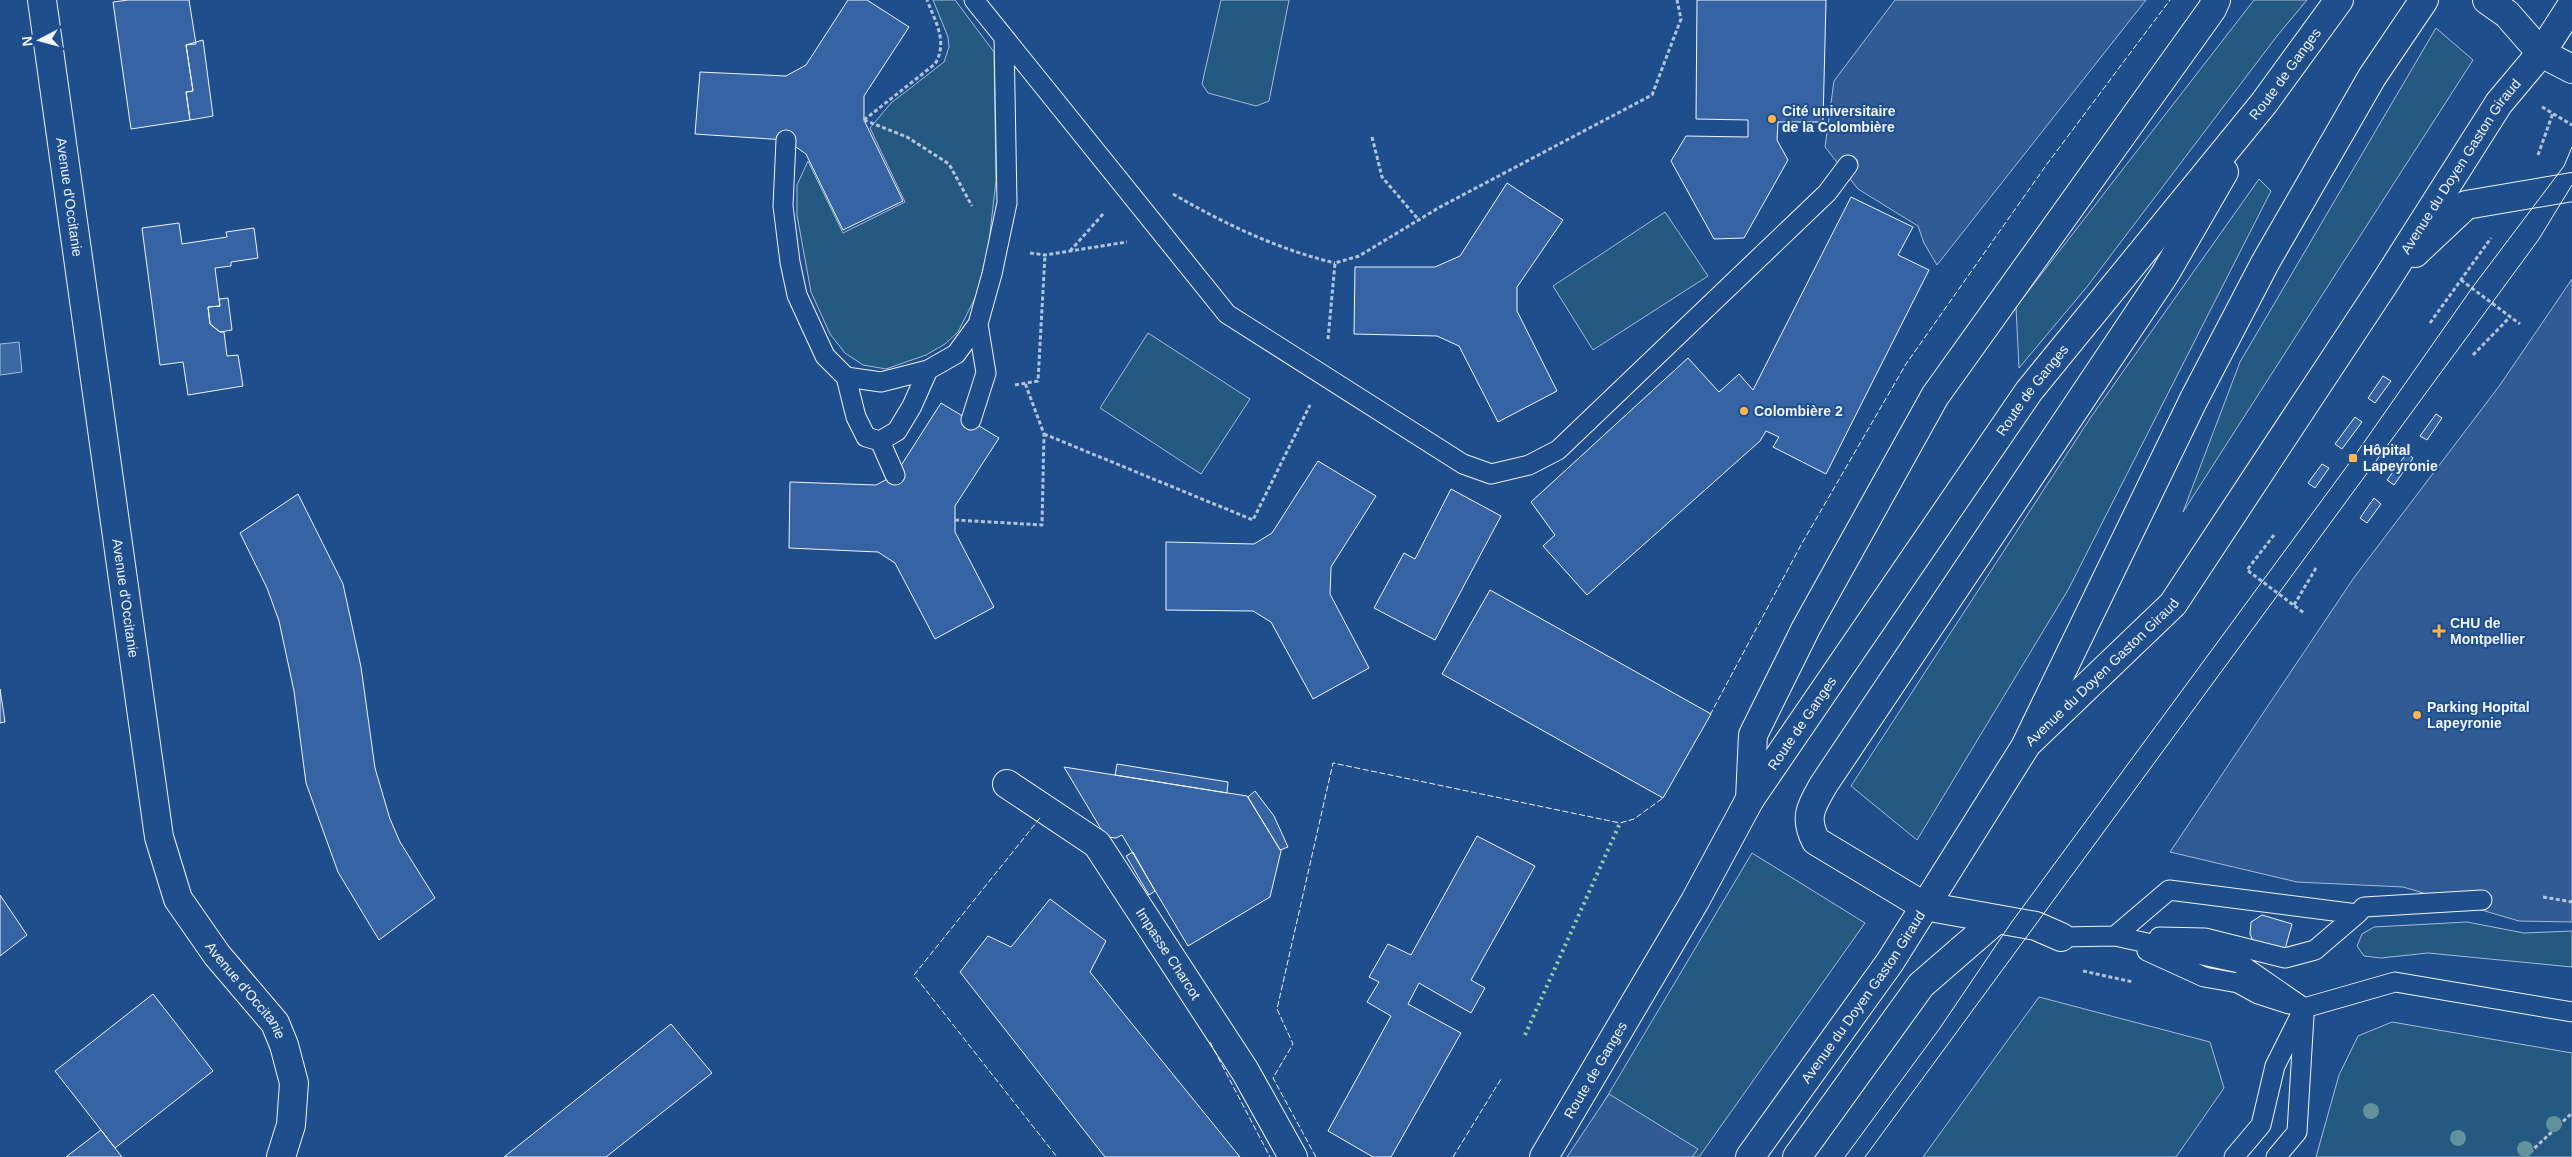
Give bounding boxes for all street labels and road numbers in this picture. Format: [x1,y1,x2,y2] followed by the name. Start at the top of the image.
[2246,25,2324,123] street label: Route de Ganges
[2397,76,2524,257] street label: Avenue du Doyen Gaston Giraud
[53,137,86,258] street label: Avenue d'Occitanie
[1993,341,2072,439] street label: Route de Ganges
[109,538,142,659] street label: Avenue d'Occitanie
[2022,596,2182,749] street label: Avenue du Doyen Gaston Giraud
[1764,673,1839,773] street label: Route de Ganges
[1133,905,1204,1002] street label: Impasse Charcot
[1798,908,1928,1086] street label: Avenue du Doyen Gaston Giraud
[202,939,289,1041] street label: Avenue d'Occitanie
[1561,1019,1630,1121] street label: Route de Ganges

